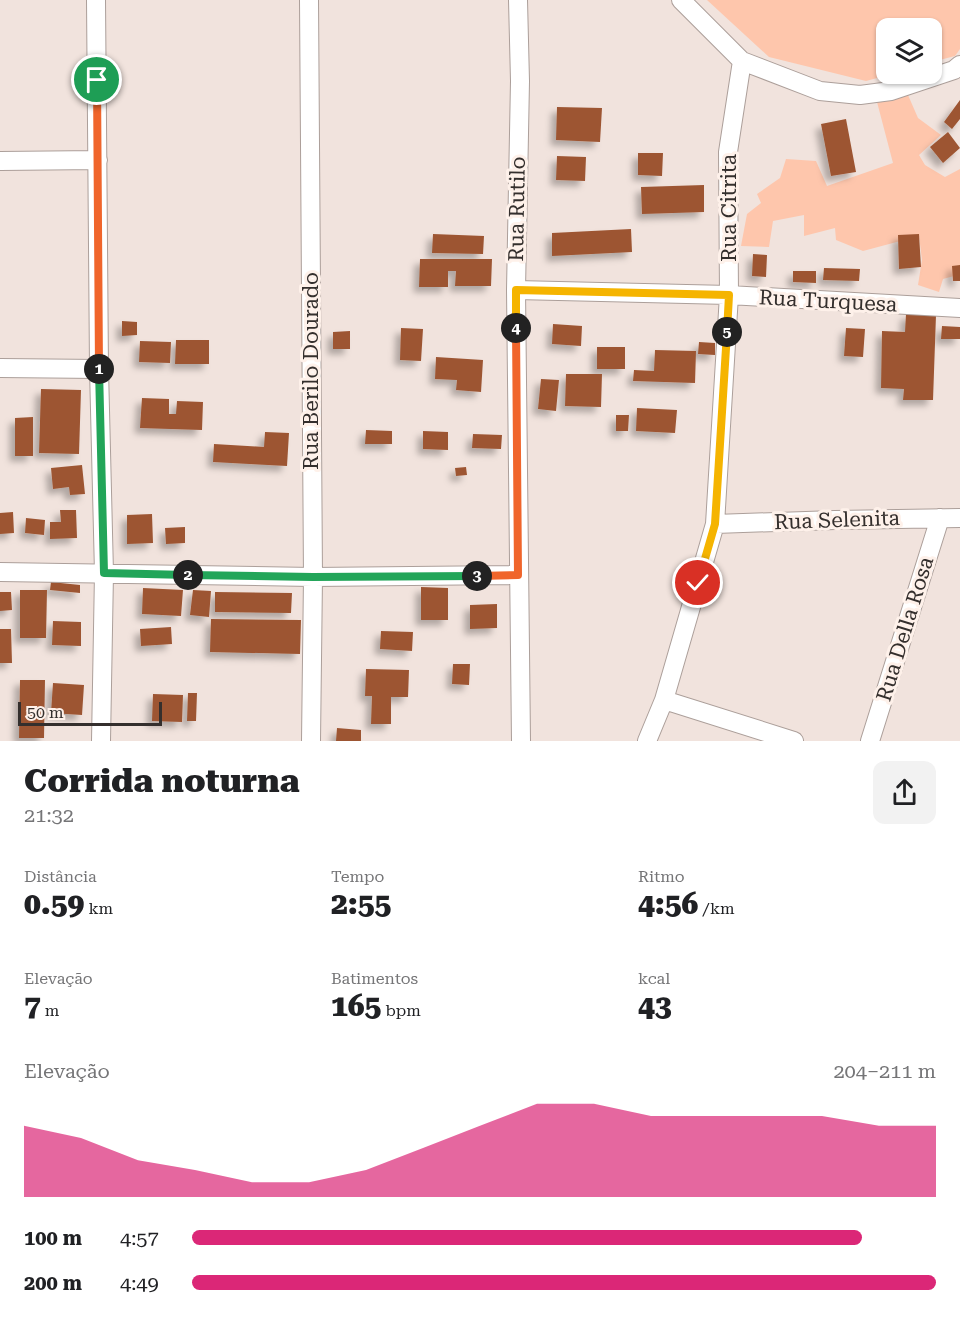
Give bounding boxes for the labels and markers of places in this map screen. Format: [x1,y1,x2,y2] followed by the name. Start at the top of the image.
[71,54,122,105] pin
[501,313,531,343] pin: 4
[712,317,742,347] pin: 5
[84,354,114,384] pin: 1
[672,557,723,608] pin
[173,560,203,590] pin: 2
[462,561,492,591] pin: 3

